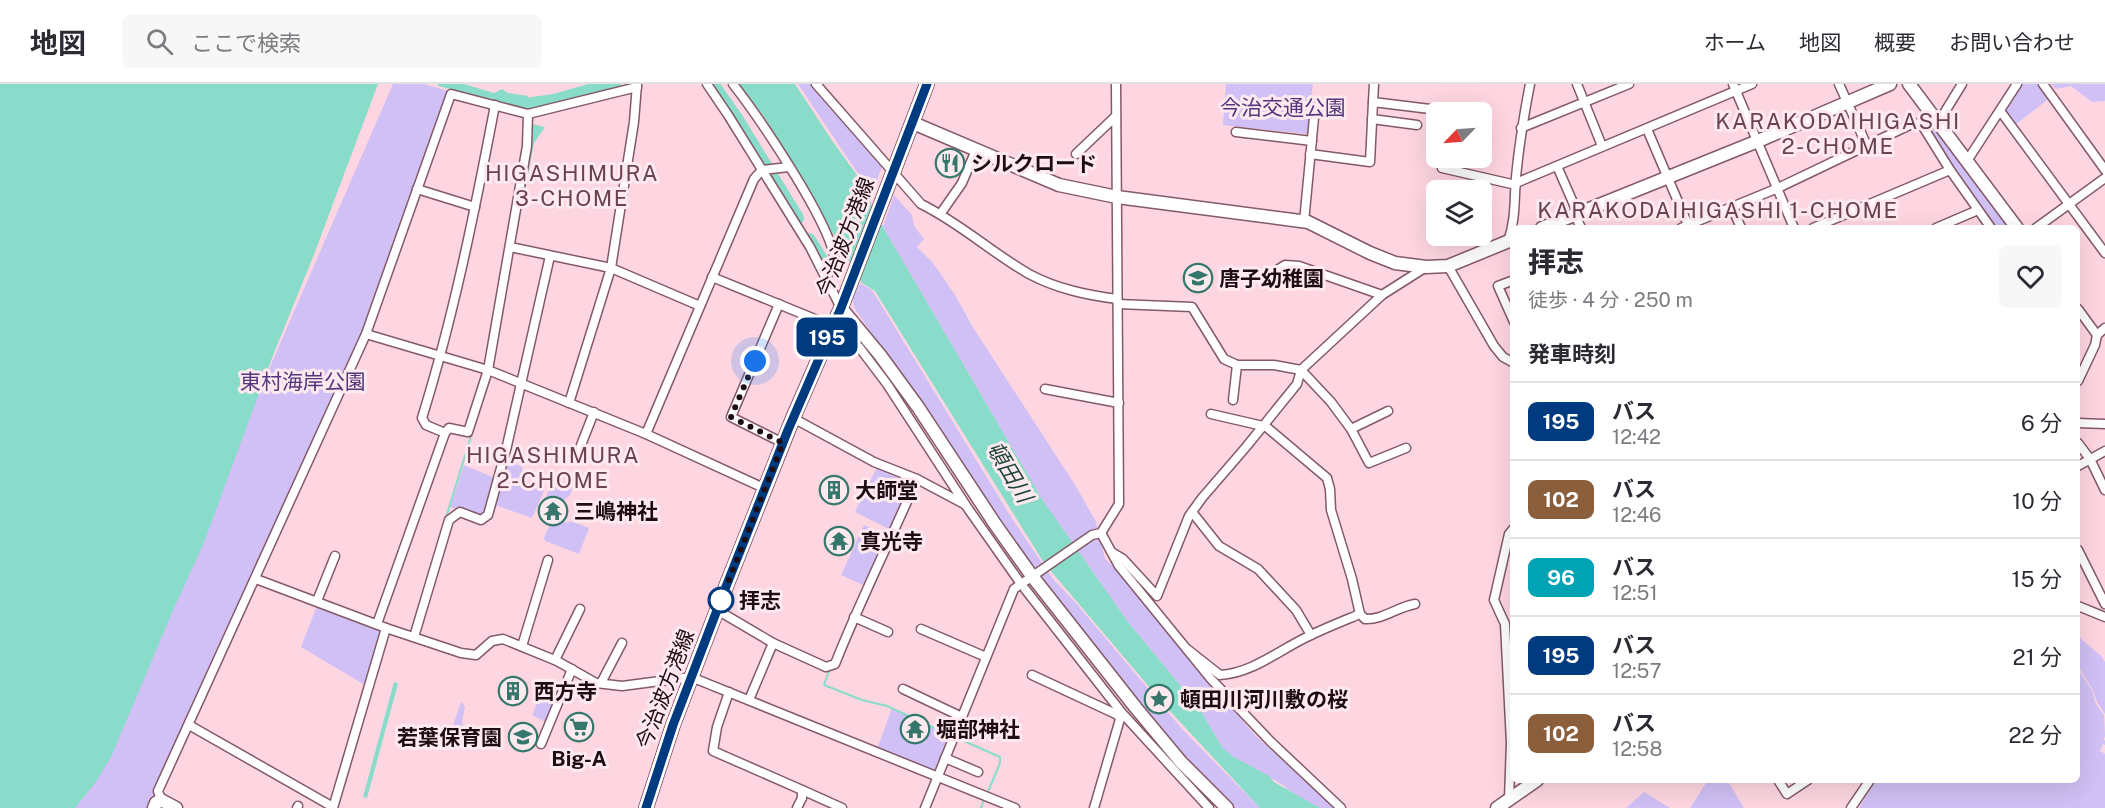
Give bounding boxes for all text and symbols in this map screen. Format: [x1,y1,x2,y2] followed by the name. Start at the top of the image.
[122,14,542,68] search box
[143,25,176,58] icon: search
[30,26,86,59] text: 地図
[191,30,301,56] text: ここで検索
[1704,30,1766,55] text: ホーム
[1799,30,1841,55] text: 地図
[1874,30,1916,55] text: 概要
[1949,30,2075,55] text: お問い合わせ
[1220,95,1346,120] park label: 今治交通公園
[1426,102,1492,168] north arrow
[1426,102,1492,246] map controls
[1715,108,1961,159] district label: KARAKODAIHIGASHI 2-CHOME
[934,147,966,179] restaurant icon: シルクロード
[971,151,1097,176] place label: シルクロード
[485,160,659,211] district label: HIGASHIMURA 3-CHOME
[811,174,879,300] street label: 今治波方港線
[1426,180,1492,246] button: layers
[1537,197,1899,223] district label: KARAKODAIHIGASHI 1-CHOME
[1528,245,1584,278] text: 拝志
[1999,245,2062,308] button: heart
[1182,262,1214,294] school or university icon: 唐子幼稚園
[1219,266,1324,291] place label: 唐子幼稚園
[1528,288,1693,312] text: 徒歩 · 4 分 · 250 m
[792,318,862,356] line badge: 195
[808,325,846,350] text: 195
[1528,341,1616,367] text: 発車時刻
[740,346,770,376] your location
[240,369,366,394] park label: 東村海岸公園
[1612,398,1656,424] text: バス
[1542,409,1580,434] text: 195
[2021,410,2062,436] text: 6 分
[1612,425,1661,449] text: 12:42
[982,437,1039,509] water label: 頓田川
[466,442,640,493] district label: HIGASHIMURA 2-CHOME
[818,474,850,506] building icon: 大師堂
[1612,476,1656,502] text: バス
[855,478,918,503] place label: 大師堂
[1543,487,1579,512] text: 102
[2012,488,2062,514] text: 10 分
[537,495,569,527] temple icon: 三嶋神社
[574,499,658,524] place label: 三嶋神社
[1612,503,1661,527] text: 12:46
[823,525,855,557] temple icon: 真光寺
[860,529,923,554] place label: 真光寺
[1612,554,1656,580] text: バス
[1547,565,1575,590] text: 96
[2012,566,2062,592] text: 15 分
[1612,581,1658,605] text: 12:51
[708,587,734,613] marker: 拝志
[739,588,781,613] place label: 拝志
[631,626,699,752] street label: 今治波方港線
[1612,632,1656,658] text: バス
[1542,643,1580,668] text: 195
[2013,644,2062,670] text: 21 分
[1612,659,1661,683] text: 12:57
[497,675,529,707] building icon: 西方寺
[534,679,597,704] place label: 西方寺
[1143,683,1175,715] place icon: 頓田川河川敷の桜
[1180,687,1348,712] place label: 頓田川河川敷の桜
[1612,710,1656,736] text: バス
[563,711,595,743] supermarket icon: Big-A
[899,713,931,745] temple icon: 堀部神社
[936,717,1020,742] place label: 堀部神社
[507,721,539,753] school or university icon: 若葉保育園
[1543,721,1579,746] text: 102
[2008,722,2062,748] text: 22 分
[397,725,502,750] place label: 若葉保育園
[1612,737,1662,761] text: 12:58
[551,746,607,771] place label: Big-A

